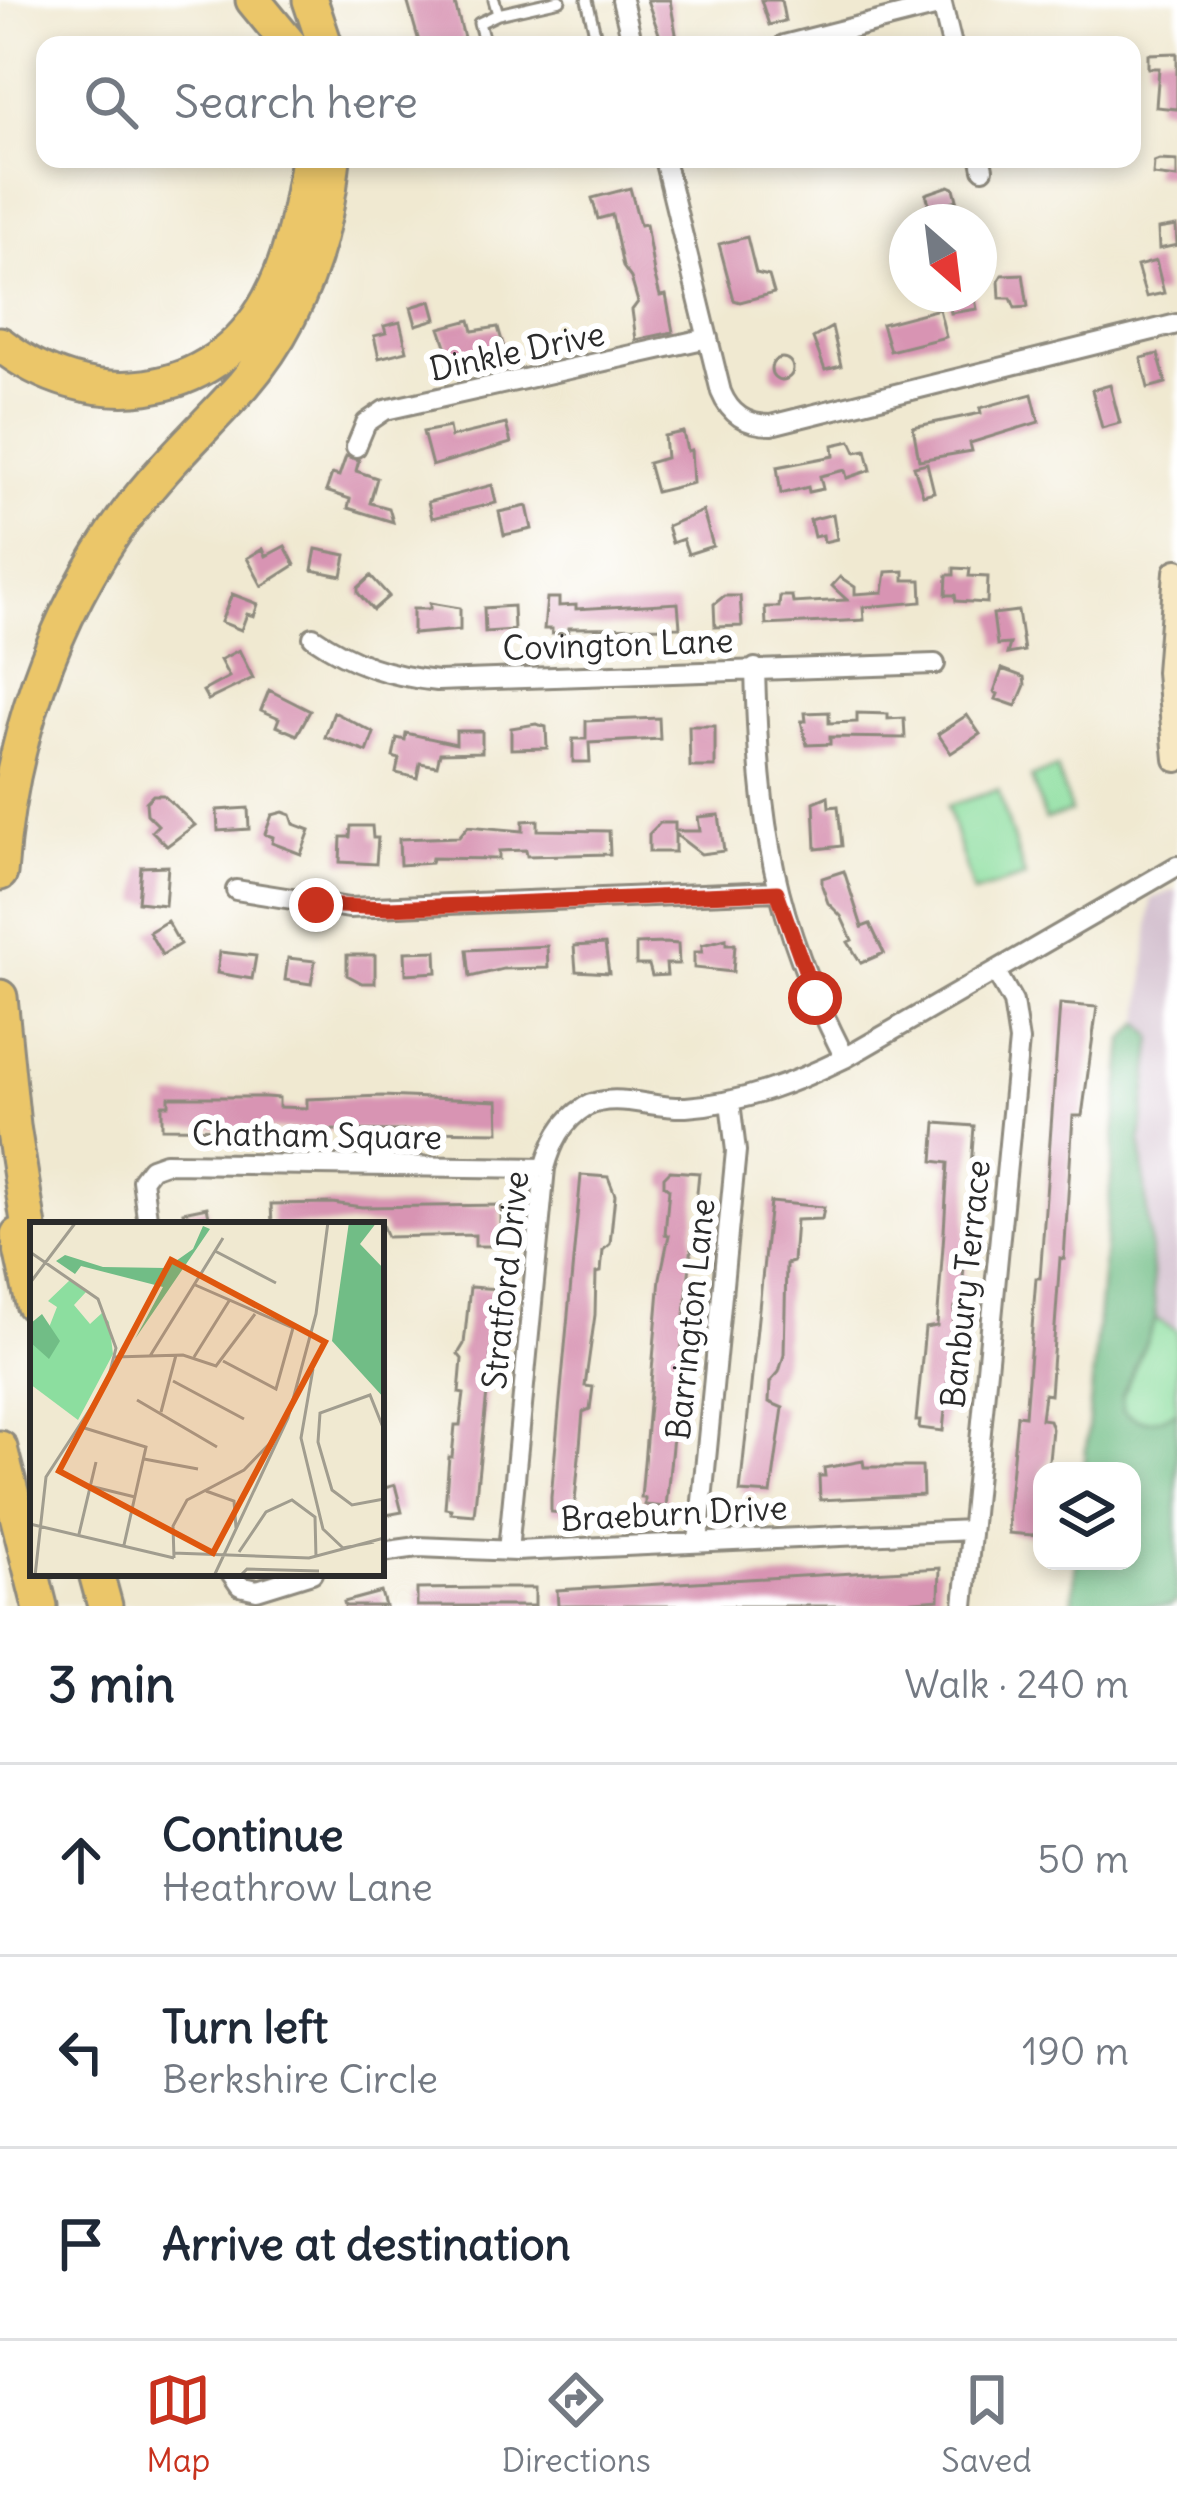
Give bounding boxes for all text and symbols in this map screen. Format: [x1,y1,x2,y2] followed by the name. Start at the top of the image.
[36,36,1141,168] search box
[78,69,144,135] icon: search
[174,74,418,130] text: Search here
[889,204,997,312] north arrow
[426,312,608,390] street label: Dinkle Drive
[502,619,734,669] street label: Covington Lane
[289,878,343,932] route end
[788,971,842,1025] route start
[192,1112,442,1158] street label: Chatham Square
[931,1158,999,1410] street label: Banbury Terrace
[473,1169,537,1391] street label: Stratford Drive
[656,1196,724,1442] street label: Barrington Lane
[30,1222,384,1576] inset map
[1033,1462,1141,1570] map controls
[1033,1462,1141,1570] button: layers
[559,1486,789,1540] street label: Braeburn Drive
[48,1652,175,1716] text: 3 min
[904,1660,1129,1709] text: Walk · 240 m
[162,1807,344,1863] text: Continue
[48,1827,114,1893] icon: ahead
[1037,1835,1129,1884] text: 50 m
[162,1863,433,1912] text: Heathrow Lane
[162,1999,328,2055] text: Turn left
[48,2019,114,2085] icon: left
[1022,2027,1129,2076] text: 190 m
[162,2055,438,2104] text: Berkshire Circle
[48,2211,114,2277] icon: arrive
[162,2216,571,2272] text: Arrive at destination
[145,2367,211,2481] tab: Map
[502,2367,651,2481] tab: Directions
[941,2367,1032,2481] tab: Saved

